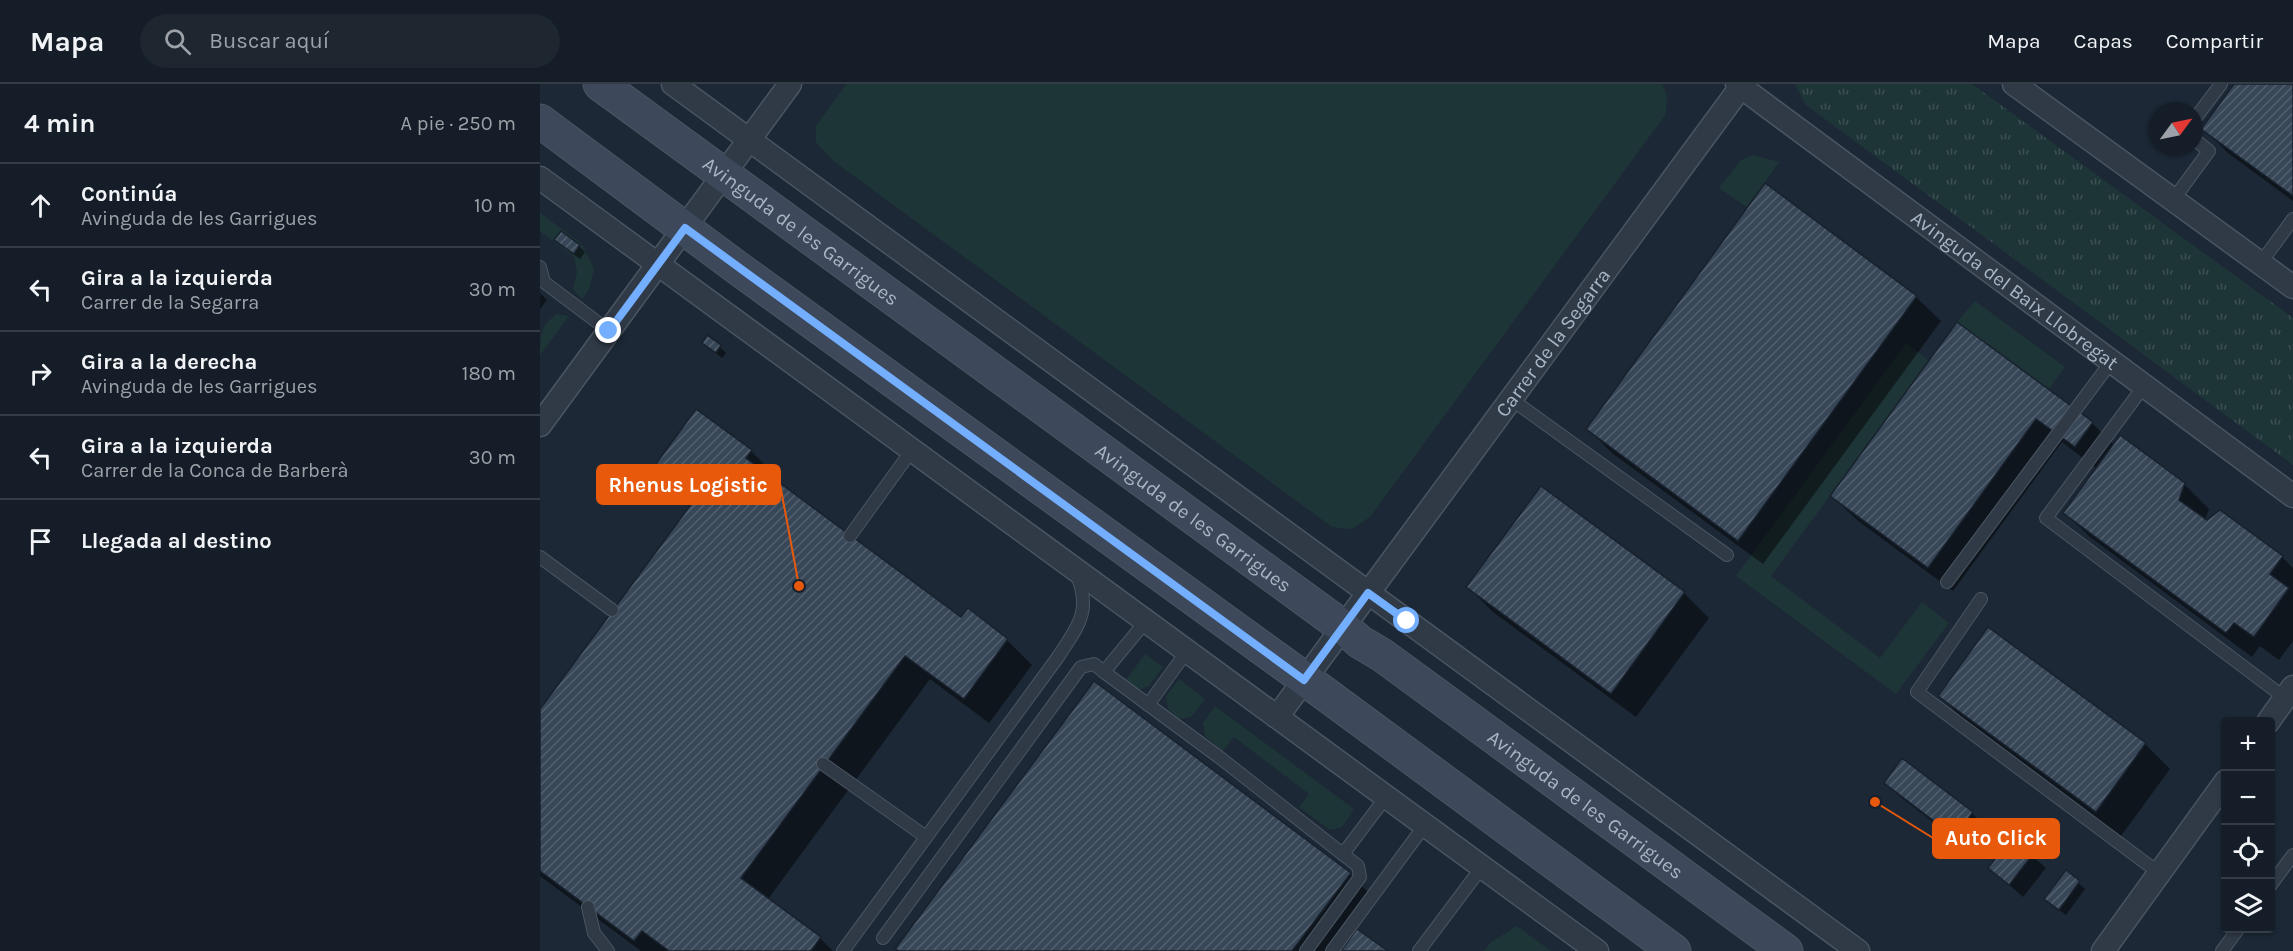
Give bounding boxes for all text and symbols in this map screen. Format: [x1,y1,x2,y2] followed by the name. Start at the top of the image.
[140,14,560,68] search box
[30,25,104,58] text: Mapa
[161,25,194,58] icon: search
[209,28,329,54] text: Buscar aquí
[1987,29,2041,53] text: Mapa
[2074,29,2133,53] text: Capas
[2166,29,2263,53] text: Compartir
[2149,102,2203,156] north arrow
[24,108,95,139] text: 4 min
[401,112,516,135] text: A pie · 250 m
[698,152,903,310] street label: Avinguda de les Garrigues
[81,181,177,207] text: Continúa
[24,189,57,222] icon: ahead
[474,194,516,217] text: 10 m
[1907,206,2123,375] street label: Avinguda del Baix Llobregat
[81,207,318,230] text: Avinguda de les Garrigues
[1491,264,1615,421] street label: Carrer de la Segarra
[81,265,273,291] text: Gira a la izquierda
[24,273,57,306] icon: left
[469,278,516,301] text: 30 m
[81,291,259,314] text: Carrer de la Segarra
[595,317,621,343] route end
[81,349,257,375] text: Gira a la derecha
[24,357,57,390] icon: right
[462,362,516,385] text: 180 m
[81,375,318,398] text: Avinguda de les Garrigues
[81,433,273,459] text: Gira a la izquierda
[1091,439,1296,597] street label: Avinguda de les Garrigues
[24,441,57,474] icon: left
[469,446,516,469] text: 30 m
[81,459,348,482] text: Carrer de la Conca de Barberà
[597,465,780,504] callout: Rhenus Logistic
[608,473,768,497] text: Rhenus Logistic
[24,525,57,558] icon: arrive
[81,528,272,554] text: Llegada al destino
[1393,607,1419,633] route start
[2221,717,2275,933] map controls
[2221,717,2275,771] button: +
[1483,725,1688,884] street label: Avinguda de les Garrigues
[2221,771,2275,825] button: −
[1933,819,2059,858] callout: Auto Click
[2221,825,2275,879] button: locate
[1945,826,2048,850] text: Auto Click
[2221,879,2275,933] button: layers

